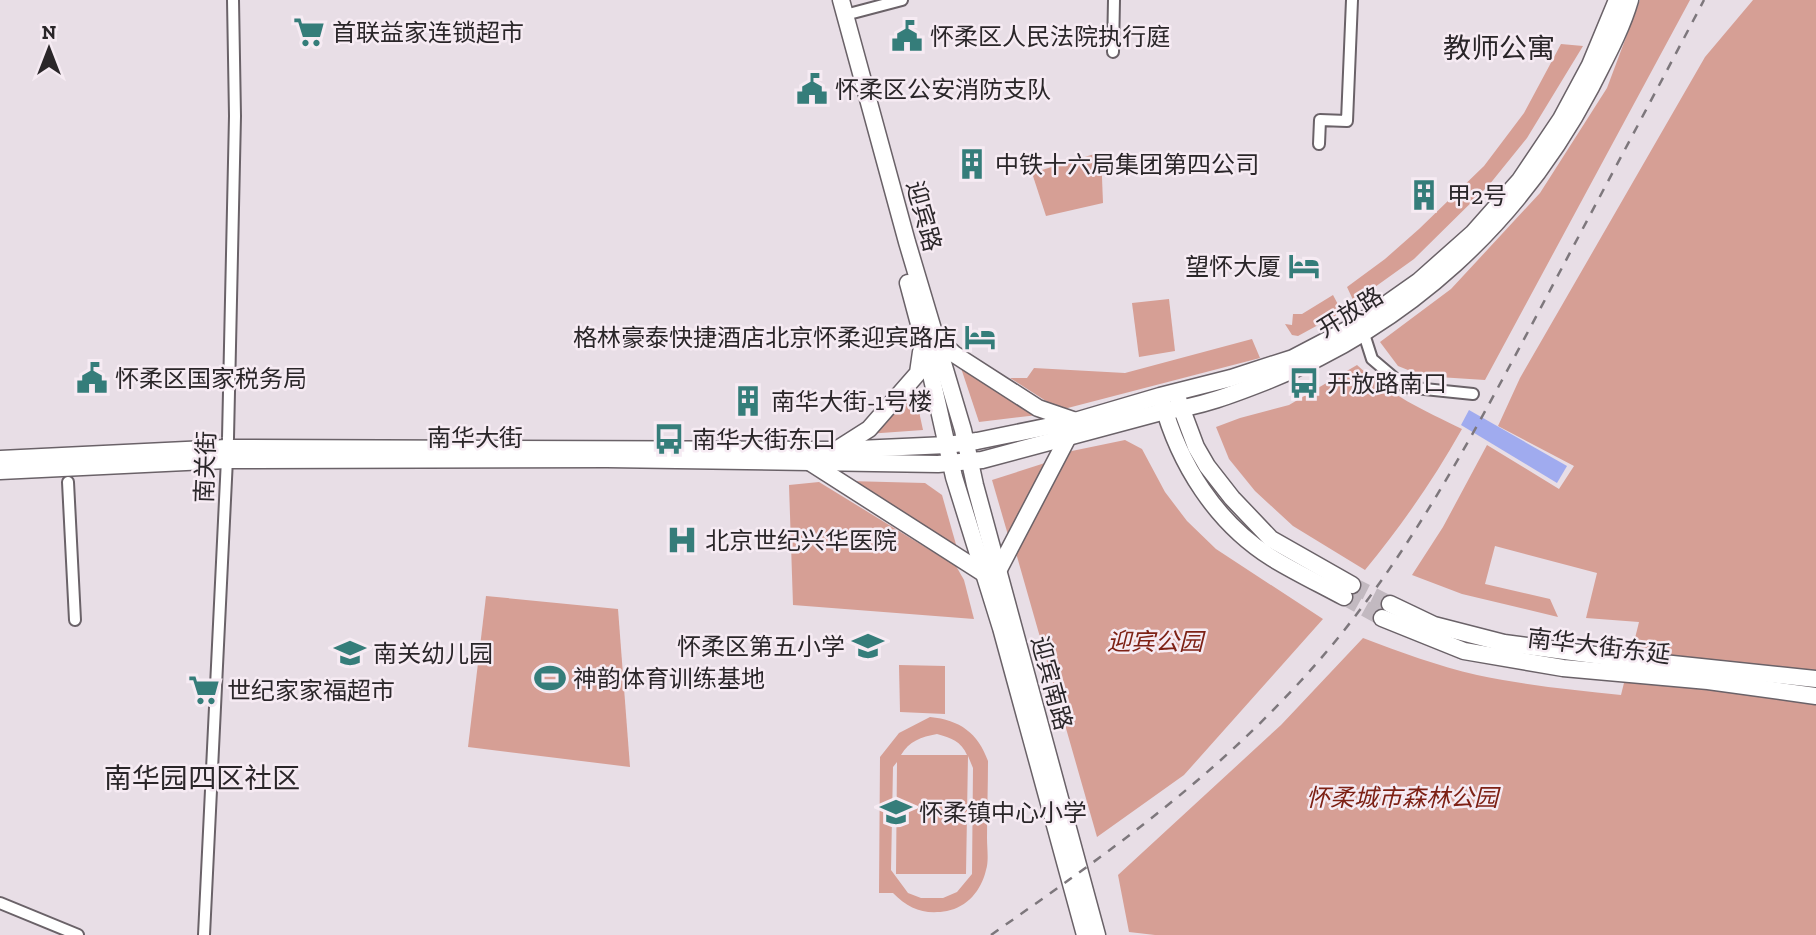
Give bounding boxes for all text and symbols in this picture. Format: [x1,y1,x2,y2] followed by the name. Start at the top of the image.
[14,14,84,84] north arrow
[292,15,326,49] supermarket icon: 首联益家连锁超市
[332,18,524,47] place label: 首联益家连锁超市
[890,19,924,53] public building icon: 怀柔区人民法院执行庭
[42,21,56,44] text: N
[930,22,1170,51] place label: 怀柔区人民法院执行庭
[1443,32,1555,65] district label: 教师公寓
[795,72,829,106] public building icon: 怀柔区公安消防支队
[835,75,1051,104] place label: 怀柔区公安消防支队
[955,147,989,181] building icon: 中铁十六局集团第四公司
[995,150,1259,179] place label: 中铁十六局集团第四公司
[901,177,947,255] street label: 迎宾路
[1407,178,1441,212] building icon: 甲2号
[1447,181,1507,210] place label: 甲2号
[1287,249,1321,283] hotel icon: 望怀大厦
[1185,252,1281,281] place label: 望怀大厦
[1312,281,1388,343] street label: 开放路
[963,320,997,354] hotel icon: 格林豪泰快捷酒店北京怀柔迎宾路店
[573,323,957,352] place label: 格林豪泰快捷酒店北京怀柔迎宾路店
[75,361,109,395] public building icon: 怀柔区国家税务局
[115,364,307,393] place label: 怀柔区国家税务局
[1287,366,1321,400] bus stop icon: 开放路南口
[1327,369,1447,398] place label: 开放路南口
[731,384,765,418] building icon: 南华大街-1号楼
[771,387,932,416] place label: 南华大街-1号楼
[652,422,686,456] bus stop icon: 南华大街东口
[427,423,523,452] street label: 南华大街
[692,425,836,454] place label: 南华大街东口
[189,431,221,503] street label: 南关街
[665,523,699,557] hospital icon: 北京世纪兴华医院
[705,526,897,555] place label: 北京世纪兴华医院
[1526,623,1672,669] street label: 南华大街东延
[1107,627,1206,656] park label: 迎宾公园
[851,629,885,663] school or university icon: 怀柔区第五小学
[677,632,845,661] place label: 怀柔区第五小学
[1026,633,1078,733] street label: 迎宾南路
[333,636,367,670] school or university icon: 南关幼儿园
[373,639,493,668] place label: 南关幼儿园
[533,661,567,695] sports icon: 神韵体育训练基地
[573,664,765,693] place label: 神韵体育训练基地
[187,673,221,707] supermarket icon: 世纪家家福超市
[227,676,395,705] place label: 世纪家家福超市
[104,762,300,795] district label: 南华园四区社区
[1306,783,1501,812] park label: 怀柔城市森林公园
[879,795,913,829] school or university icon: 怀柔镇中心小学
[919,798,1087,827] place label: 怀柔镇中心小学

